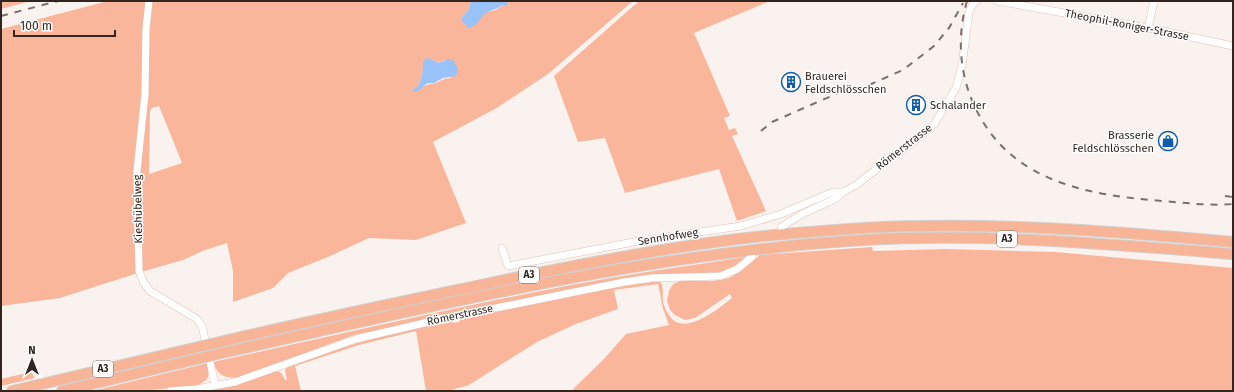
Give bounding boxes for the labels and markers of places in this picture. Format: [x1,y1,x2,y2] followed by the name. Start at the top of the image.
[805,70,887,96] place label: Brauerei Feldschlösschen
[780,71,802,93] building icon: Brauerei Feldschlösschen
[905,94,927,116] building icon: Schalander
[930,99,987,112] place label: Schalander
[1073,129,1154,155] place label: Brasserie Feldschlösschen
[1157,130,1179,152] shop icon: Brasserie Feldschlösschen

